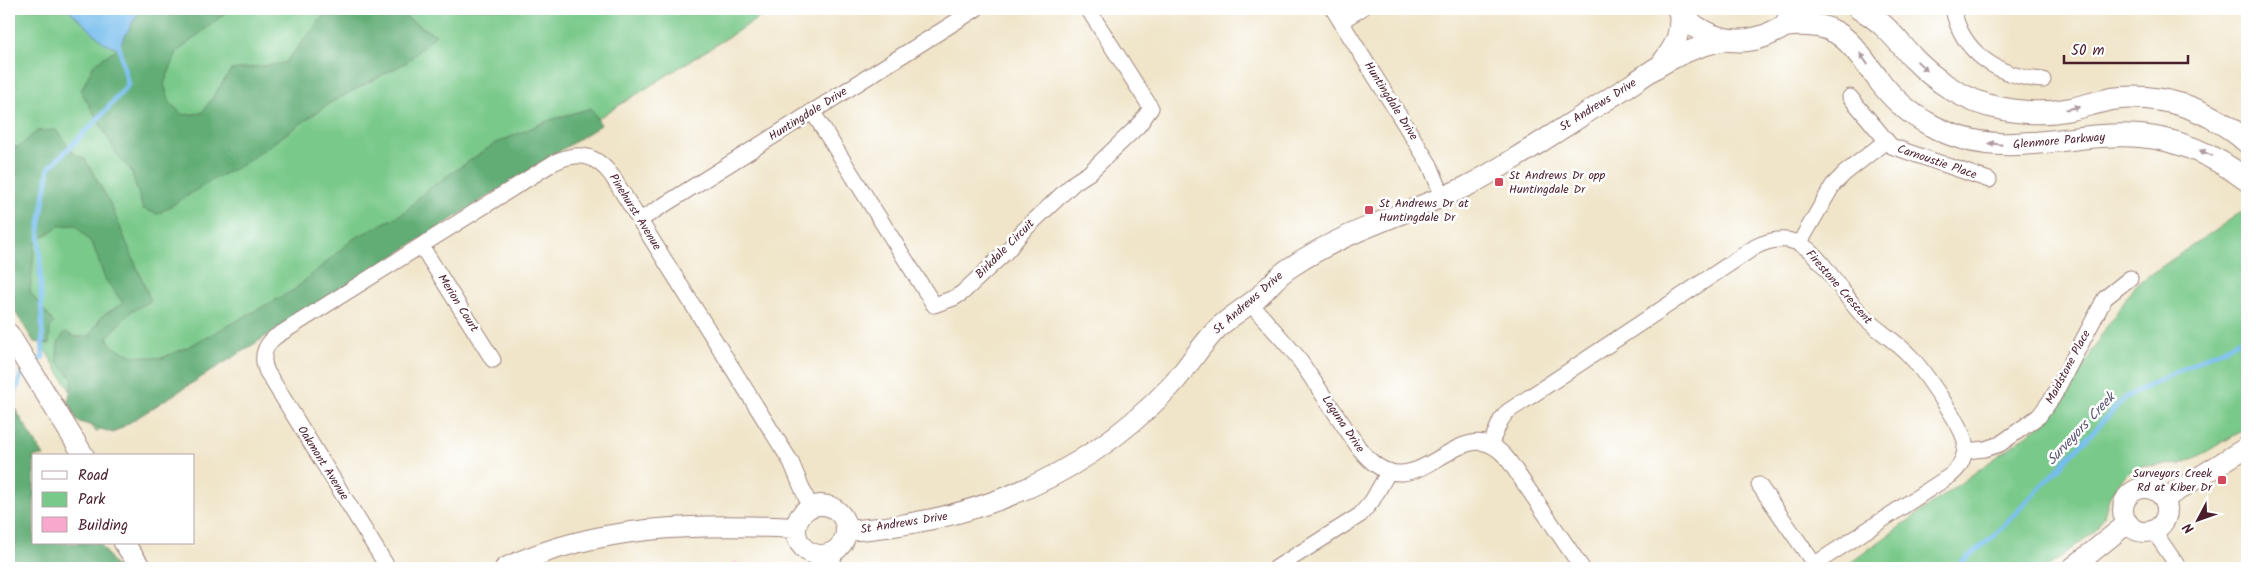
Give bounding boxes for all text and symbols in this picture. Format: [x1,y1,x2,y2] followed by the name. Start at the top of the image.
[2064,32,2187,64] scale bar
[2071,39,2105,63] text: 50 m
[1859,52,1869,66] one-way arrow
[1359,58,1423,145] street label: Huntingdale Drive
[1916,60,1928,72] one-way arrow
[1556,73,1641,136] street label: St Andrews Drive
[765,82,852,146] street label: Huntingdale Drive
[2065,104,2081,112] one-way arrow
[2012,127,2106,154] street label: Glenmore Parkway
[1895,139,1980,185] street label: Carnoustie Place
[1986,140,2002,148] one-way arrow
[2199,149,2213,157] one-way arrow
[1509,166,1606,199] place label: St Andrews Dr opp Huntingdale Dr
[604,170,666,255] street label: Pinehurst Avenue
[1493,176,1505,188] marker: St Andrews Dr opp Huntingdale Dr
[1379,194,1469,227] place label: St Andrews Dr at Huntingdale Dr
[1363,204,1375,216] marker: St Andrews Dr at Huntingdale Dr
[971,215,1039,283] street label: Birkdale Circuit
[1801,245,1877,329] street label: Firestone Crescent
[1209,267,1288,339] street label: St Andrews Drive
[433,270,484,336] street label: Merion Court
[2040,326,2096,407] street label: Maidstone Place
[2041,386,2122,470] water label: Surveyors Creek
[1317,392,1370,457] street label: Laguna Drive
[292,422,354,504] street label: Oakmont Avenue
[32,454,195,544] legend
[78,464,109,488] text: Road
[2133,464,2213,497] place label: Surveyors Creek Rd at Kiber Dr
[2216,474,2228,486] marker: Surveyors Creek Rd at Kiber Dr
[78,488,106,512] text: Park
[2174,494,2224,544] north arrow
[859,507,949,539] street label: St Andrews Drive
[78,514,128,538] text: Building
[2178,517,2200,538] text: N

